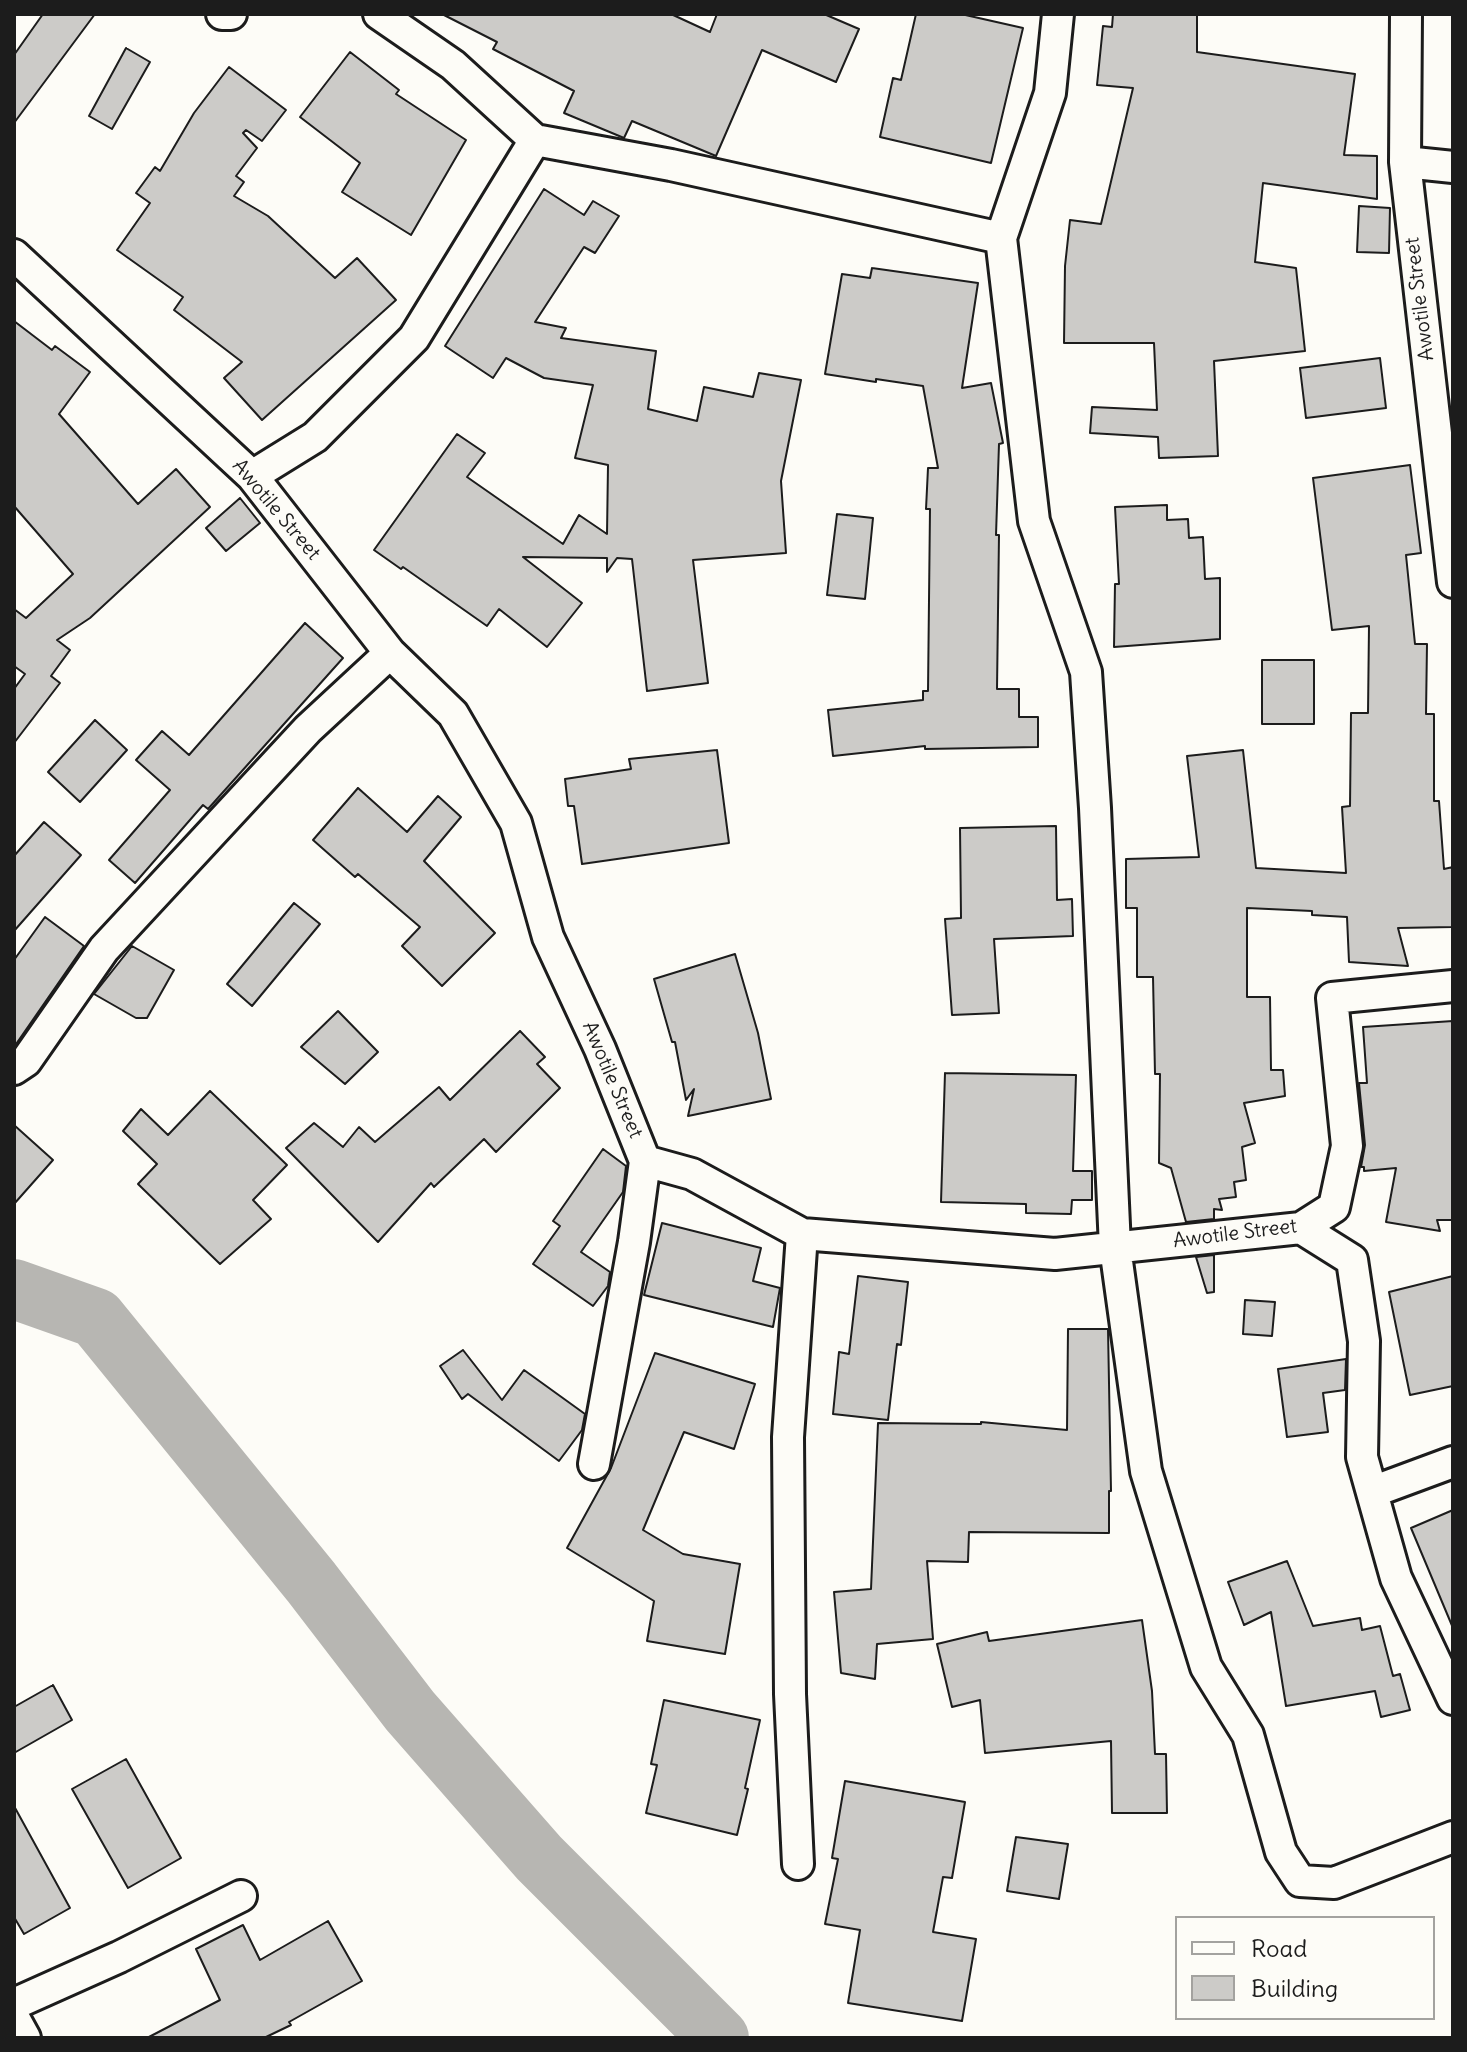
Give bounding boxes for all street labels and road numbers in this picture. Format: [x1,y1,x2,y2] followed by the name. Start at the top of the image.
[1401,236,1439,362] street label: Awotile Street
[227,455,325,565] street label: Awotile Street
[577,1018,647,1142] street label: Awotile Street
[1172,1215,1298,1253] street label: Awotile Street

